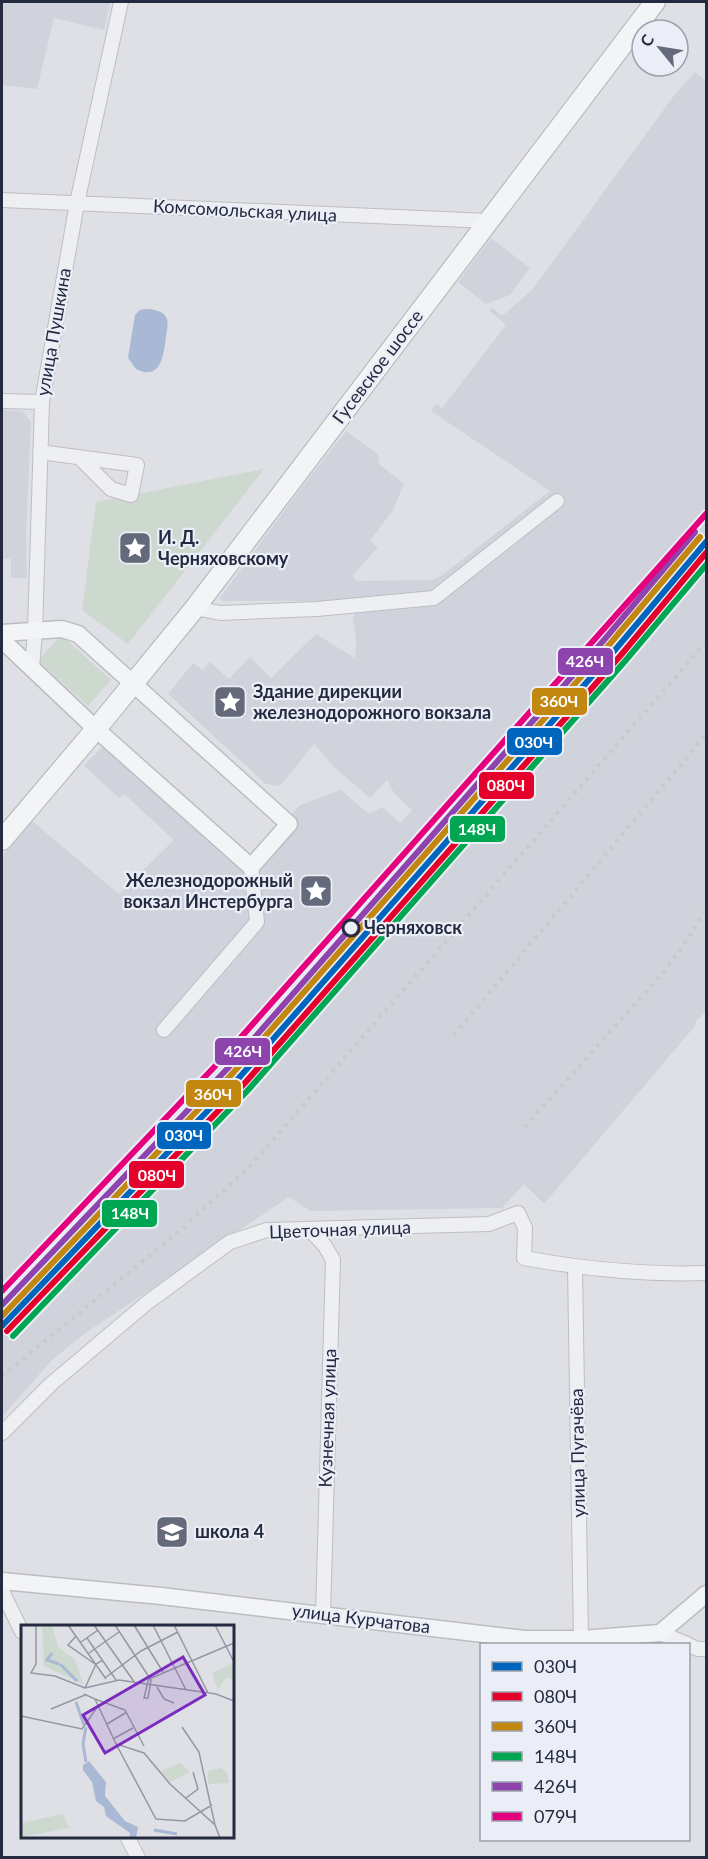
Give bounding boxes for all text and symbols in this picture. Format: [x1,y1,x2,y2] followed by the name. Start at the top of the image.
[630,18,690,78] north arrow
[636,31,658,50] text: С
[152,194,338,226] street label: Комсомольская улица
[31,266,75,398] street label: улица Пушкина
[327,305,427,428] street label: Гусевское шоссе
[158,526,289,569] place label: И. Д. Черняховскому
[117,530,153,566] place icon: И. Д. Черняховскому
[557,647,614,676] line badge: 426Ч
[566,651,604,670] text: 426Ч
[253,680,491,723] place label: Здание дирекции железнодорожного вокзала
[212,684,248,720] place icon: Здание дирекции железнодорожного вокзала
[531,687,588,716] line badge: 360Ч
[540,691,578,710] text: 360Ч
[506,727,563,756] line badge: 030Ч
[515,732,553,751] text: 030Ч
[478,771,535,800] line badge: 080Ч
[487,775,525,794] text: 080Ч
[449,815,506,843] line badge: 148Ч
[458,819,496,838] text: 148Ч
[123,869,293,912] place label: Железнодорожный вокзал Инстербурга
[298,873,334,909] place icon: Железнодорожный вокзал Инстербурга
[364,916,462,938] place label: Черняховск
[342,919,360,937] marker: Черняховск
[214,1037,271,1066] line badge: 426Ч
[224,1041,262,1060] text: 426Ч
[185,1079,242,1108] line badge: 360Ч
[194,1084,232,1103] text: 360Ч
[156,1121,212,1150] line badge: 030Ч
[165,1125,203,1144] text: 030Ч
[128,1160,185,1189] line badge: 080Ч
[138,1165,176,1184] text: 080Ч
[101,1199,158,1228] line badge: 148Ч
[111,1203,149,1222] text: 148Ч
[269,1216,411,1242] street label: Цветочная улица
[314,1348,340,1488] street label: Кузнечная улица
[565,1388,589,1518] street label: улица Пугачёва
[154,1514,190,1550] school or university icon: школа 4
[195,1520,264,1542] place label: школа 4
[291,1599,431,1637] street label: улица Курчатова
[21,1625,234,1838] inset map
[480,1643,690,1841] legend
[534,1655,577,1677] text: 030Ч
[534,1685,577,1707] text: 080Ч
[534,1715,577,1737] text: 360Ч
[534,1745,577,1767] text: 148Ч
[534,1775,577,1797] text: 426Ч
[534,1805,577,1827] text: 079Ч

